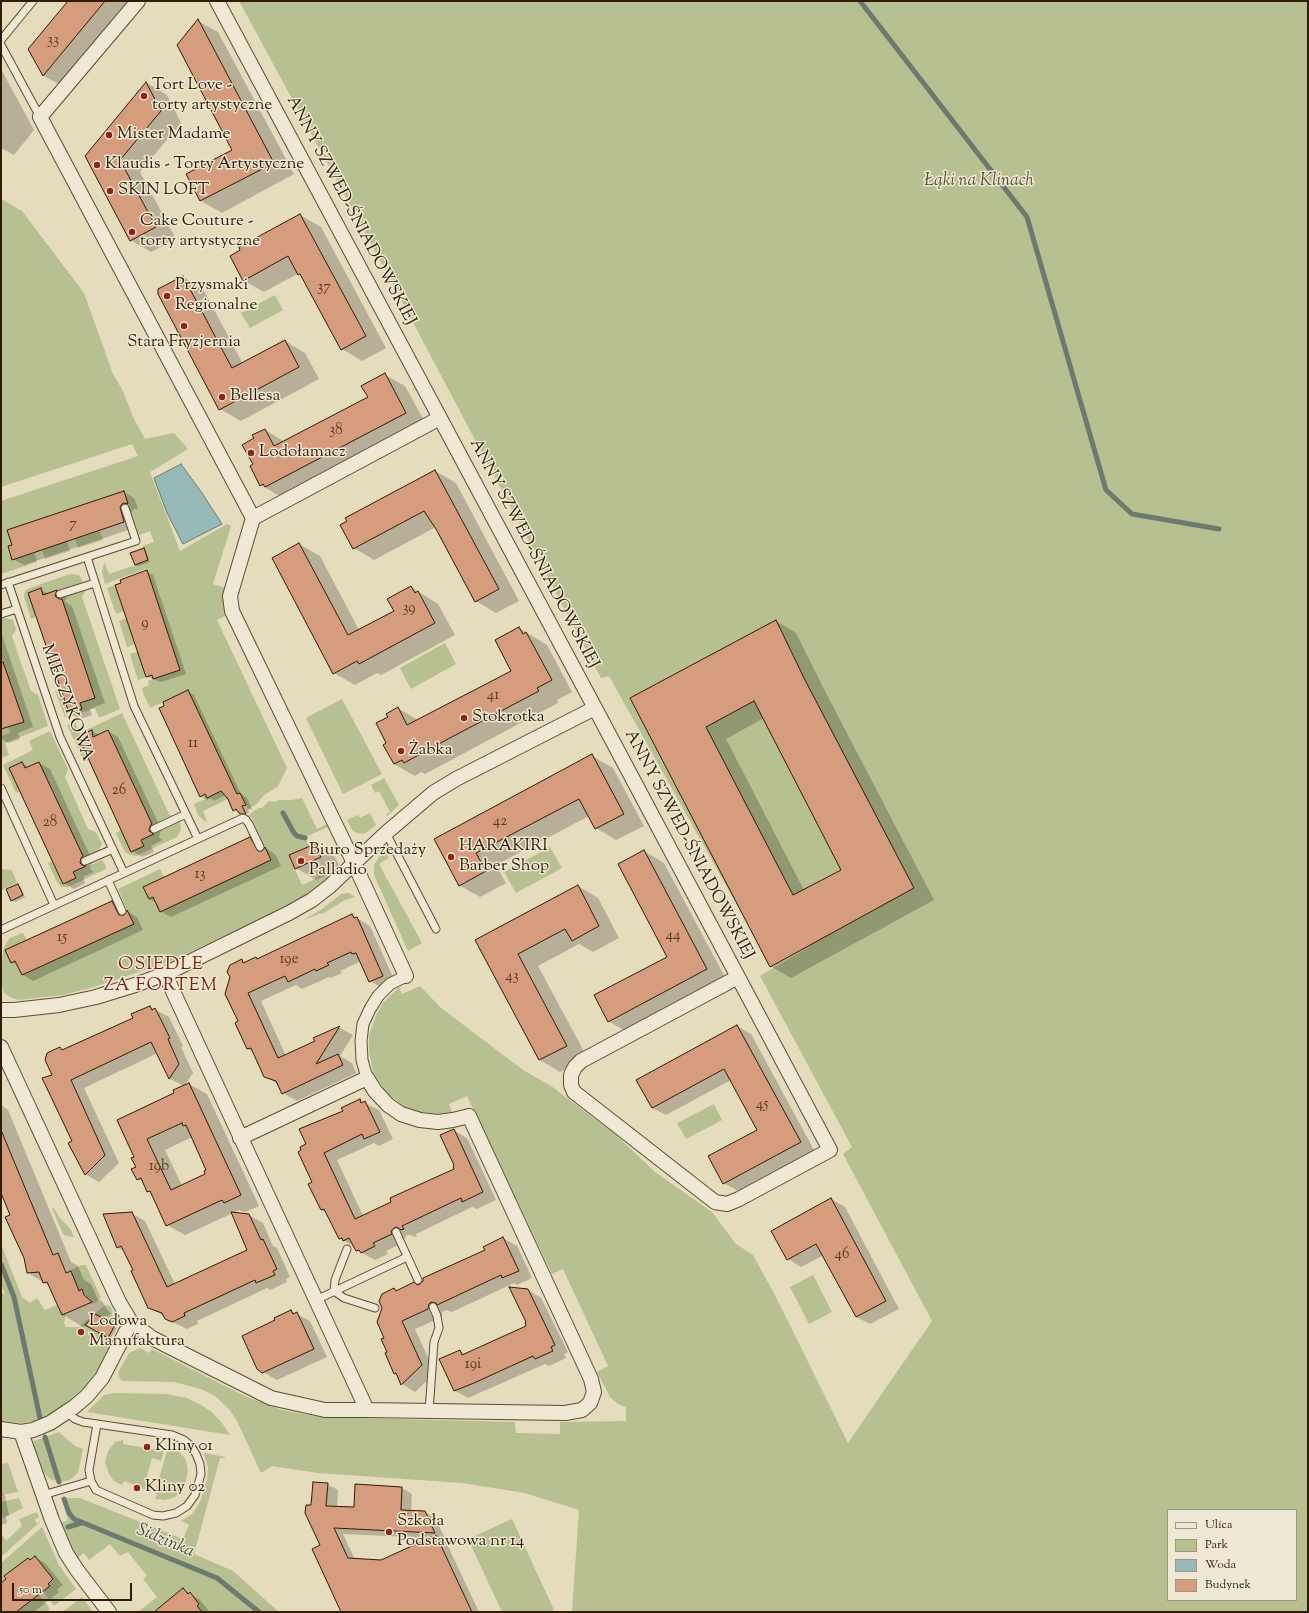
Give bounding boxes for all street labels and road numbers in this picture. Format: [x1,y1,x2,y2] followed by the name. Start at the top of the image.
[281,93,419,329] street label: ANNY SZWED-ŚNIADOWSKIEJ
[464,436,602,672] street label: ANNY SZWED-ŚNIADOWSKIEJ
[35,642,97,764] street label: MIECZYKOWA
[619,727,757,963] street label: ANNY SZWED-ŚNIADOWSKIEJ

